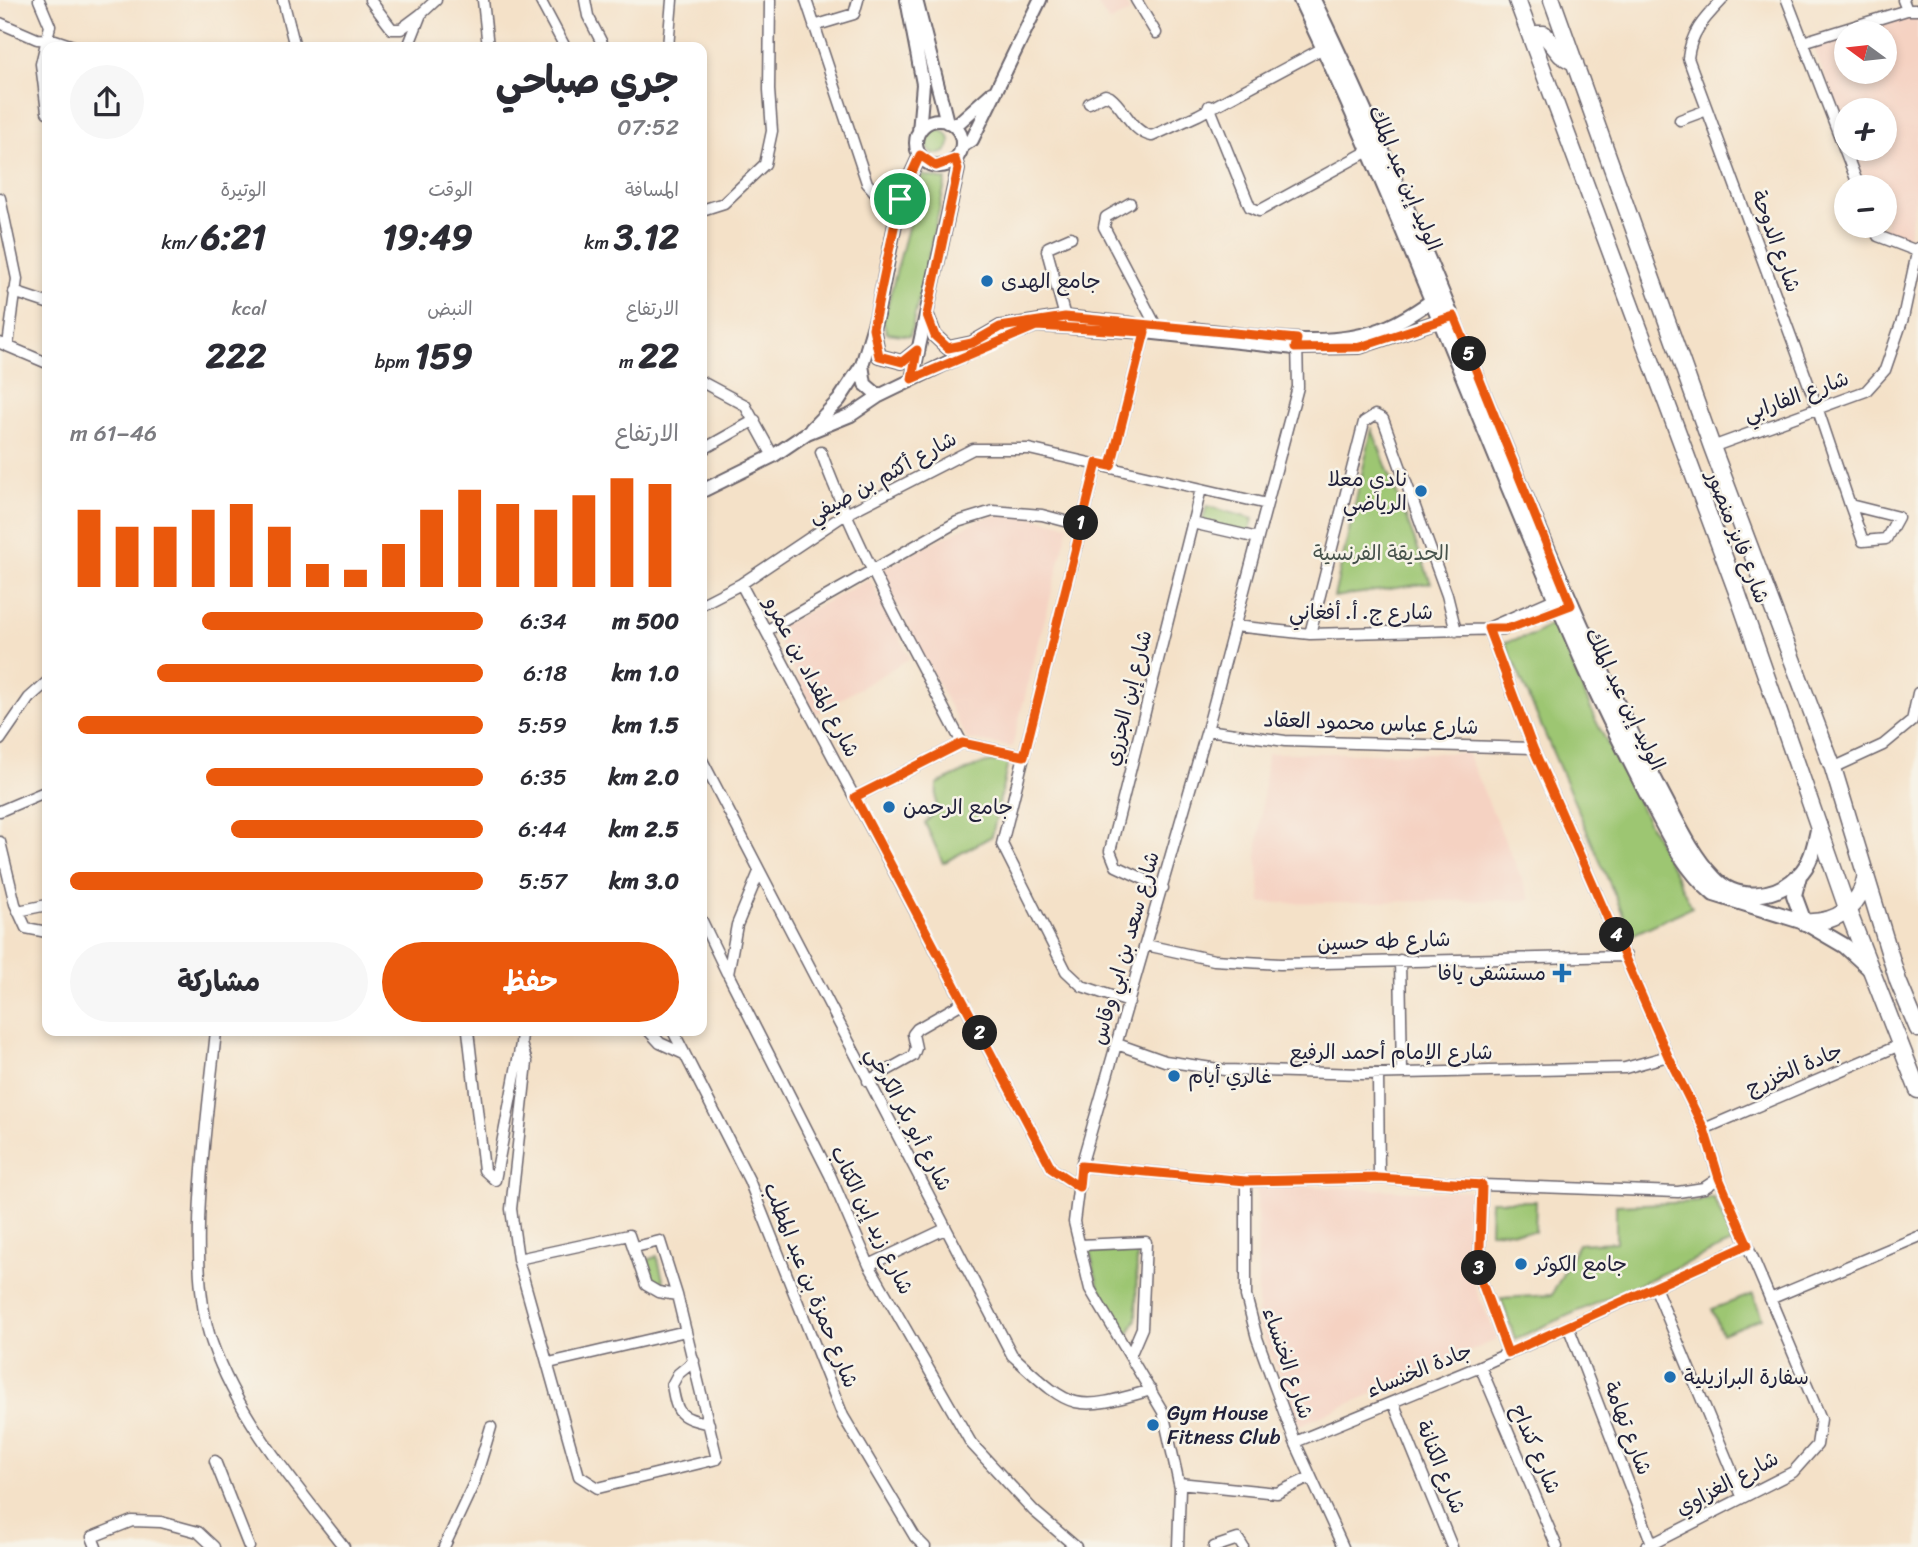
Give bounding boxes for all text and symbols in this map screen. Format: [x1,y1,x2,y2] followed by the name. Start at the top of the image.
[1834,21,1897,84] north arrow
[1834,21,1897,238] map controls
[496,47,679,114] text: جري صباحي
[70,65,144,139] button: share
[1834,98,1897,161] button: +
[1357,99,1453,257] street label: الوليد إبن عبد الملك
[617,107,679,148] text: 07:52
[870,169,930,229] pin
[220,173,266,206] text: الوتيرة
[428,173,473,206] text: الوقت
[625,173,679,206] text: المسافة
[1834,175,1897,238] button: −
[881,180,919,218] icon: arrive
[1740,184,1812,298] street label: شارع الدوحة
[201,206,266,268] text: 6:21
[382,206,473,268] text: 19:49
[614,206,679,268] text: 3.12
[162,226,201,259] text: /km
[584,226,614,259] text: km
[1001,262,1101,300] place label: جامع الهدى
[979,273,995,289] marker: جامع الهدى
[232,292,266,325] text: kcal
[427,292,473,325] text: النبض
[626,292,679,325] text: الارتفاع
[206,325,266,387] text: 222
[415,325,473,387] text: 159
[639,325,679,387] text: 22
[1452,336,1486,372] pin: 5
[1463,337,1474,370] text: 5
[375,345,415,378] text: bpm
[619,345,639,378] text: m
[1738,359,1854,433] street label: شارع الفارابي
[70,413,157,454] text: 46–61 m
[615,413,679,454] text: الارتفاع
[800,420,964,534] street label: شارع أكثم بن صيفي
[1327,460,1407,522] place label: نادي معلا الرياضي
[1694,463,1781,609] street label: شارع فايز منصور
[1413,483,1429,499] marker: نادي معلا الرياضي
[1064,505,1098,540] pin: 1
[1076,506,1085,539] text: 1
[1313,534,1449,572] park label: الحديقة الفرنسية
[753,588,871,764] street label: شارع المقداد بن عمرو
[1289,593,1433,631] street label: شارع ج. أ. أفغاني
[520,601,567,642] text: 6:34
[612,601,679,642] text: 500 m
[1574,621,1676,777] street label: الوليد إبن عبد الملك
[1093,626,1163,770] street label: شارع إبن الجزري
[523,653,567,694] text: 6:18
[612,653,679,694] text: 1.0 km
[1263,700,1479,746] street label: شارع عباس محمود العقاد
[518,705,567,746] text: 5:59
[612,705,679,746] text: 1.5 km
[520,757,567,798] text: 6:35
[608,757,679,798] text: 2.0 km
[903,788,1013,826] place label: جامع الرحمن
[881,799,897,815] marker: جامع الرحمن
[518,809,567,850] text: 6:44
[609,809,679,850] text: 2.5 km
[1079,847,1171,1049] street label: شارع سعد بن ابي وقاس
[519,861,567,902] text: 5:57
[609,861,679,902] text: 3.0 km
[1600,918,1634,953] pin: 4
[1611,918,1622,951] text: 4
[1317,920,1451,962] street label: شارع طه حسين
[70,942,368,1022] button: مشاركة
[382,942,679,1022] button: حفظ
[1437,954,1546,992] place label: مستشفى يافا
[1552,963,1572,983] marker: مستشفى يافا
[962,1016,998,1050] pin: 2
[974,1016,985,1049] text: 2
[1739,1031,1849,1107] street label: جادة الخزرج
[1289,1033,1493,1071] street label: شارع الإمام أحمد الرفيع
[855,1040,963,1198] street label: شارع أبو بكر الكرخي
[1188,1057,1272,1095] place label: غالري أيام
[1166,1068,1182,1084] marker: غالري أيام
[819,1139,925,1301] street label: شارع زيد إبن الكتاب
[752,1176,870,1394] street label: شارع حمزة بن عبد المطلب
[1533,1245,1627,1283] place label: جامع الكوثر
[1462,1250,1496,1286] pin: 3
[1473,1251,1484,1284] text: 3
[1513,1256,1529,1272] marker: جامع الكوثر
[1251,1302,1325,1424] street label: شارع الخنساء
[1360,1331,1478,1409] street label: جادة الخنساء
[1684,1358,1809,1396] place label: سفارة البرازيلية
[1662,1369,1678,1385] marker: سفارة البرازيلية
[1593,1375,1663,1481] street label: شارع تهامة
[1167,1394,1281,1456] place label: Gym House Fitness Club
[1500,1398,1572,1500] street label: شارع كنداح
[1405,1414,1477,1520] street label: شارع الكنانة
[1145,1417,1161,1433] marker: Gym House Fitness Club
[1668,1440,1786,1526] street label: شارع الغزاوي

